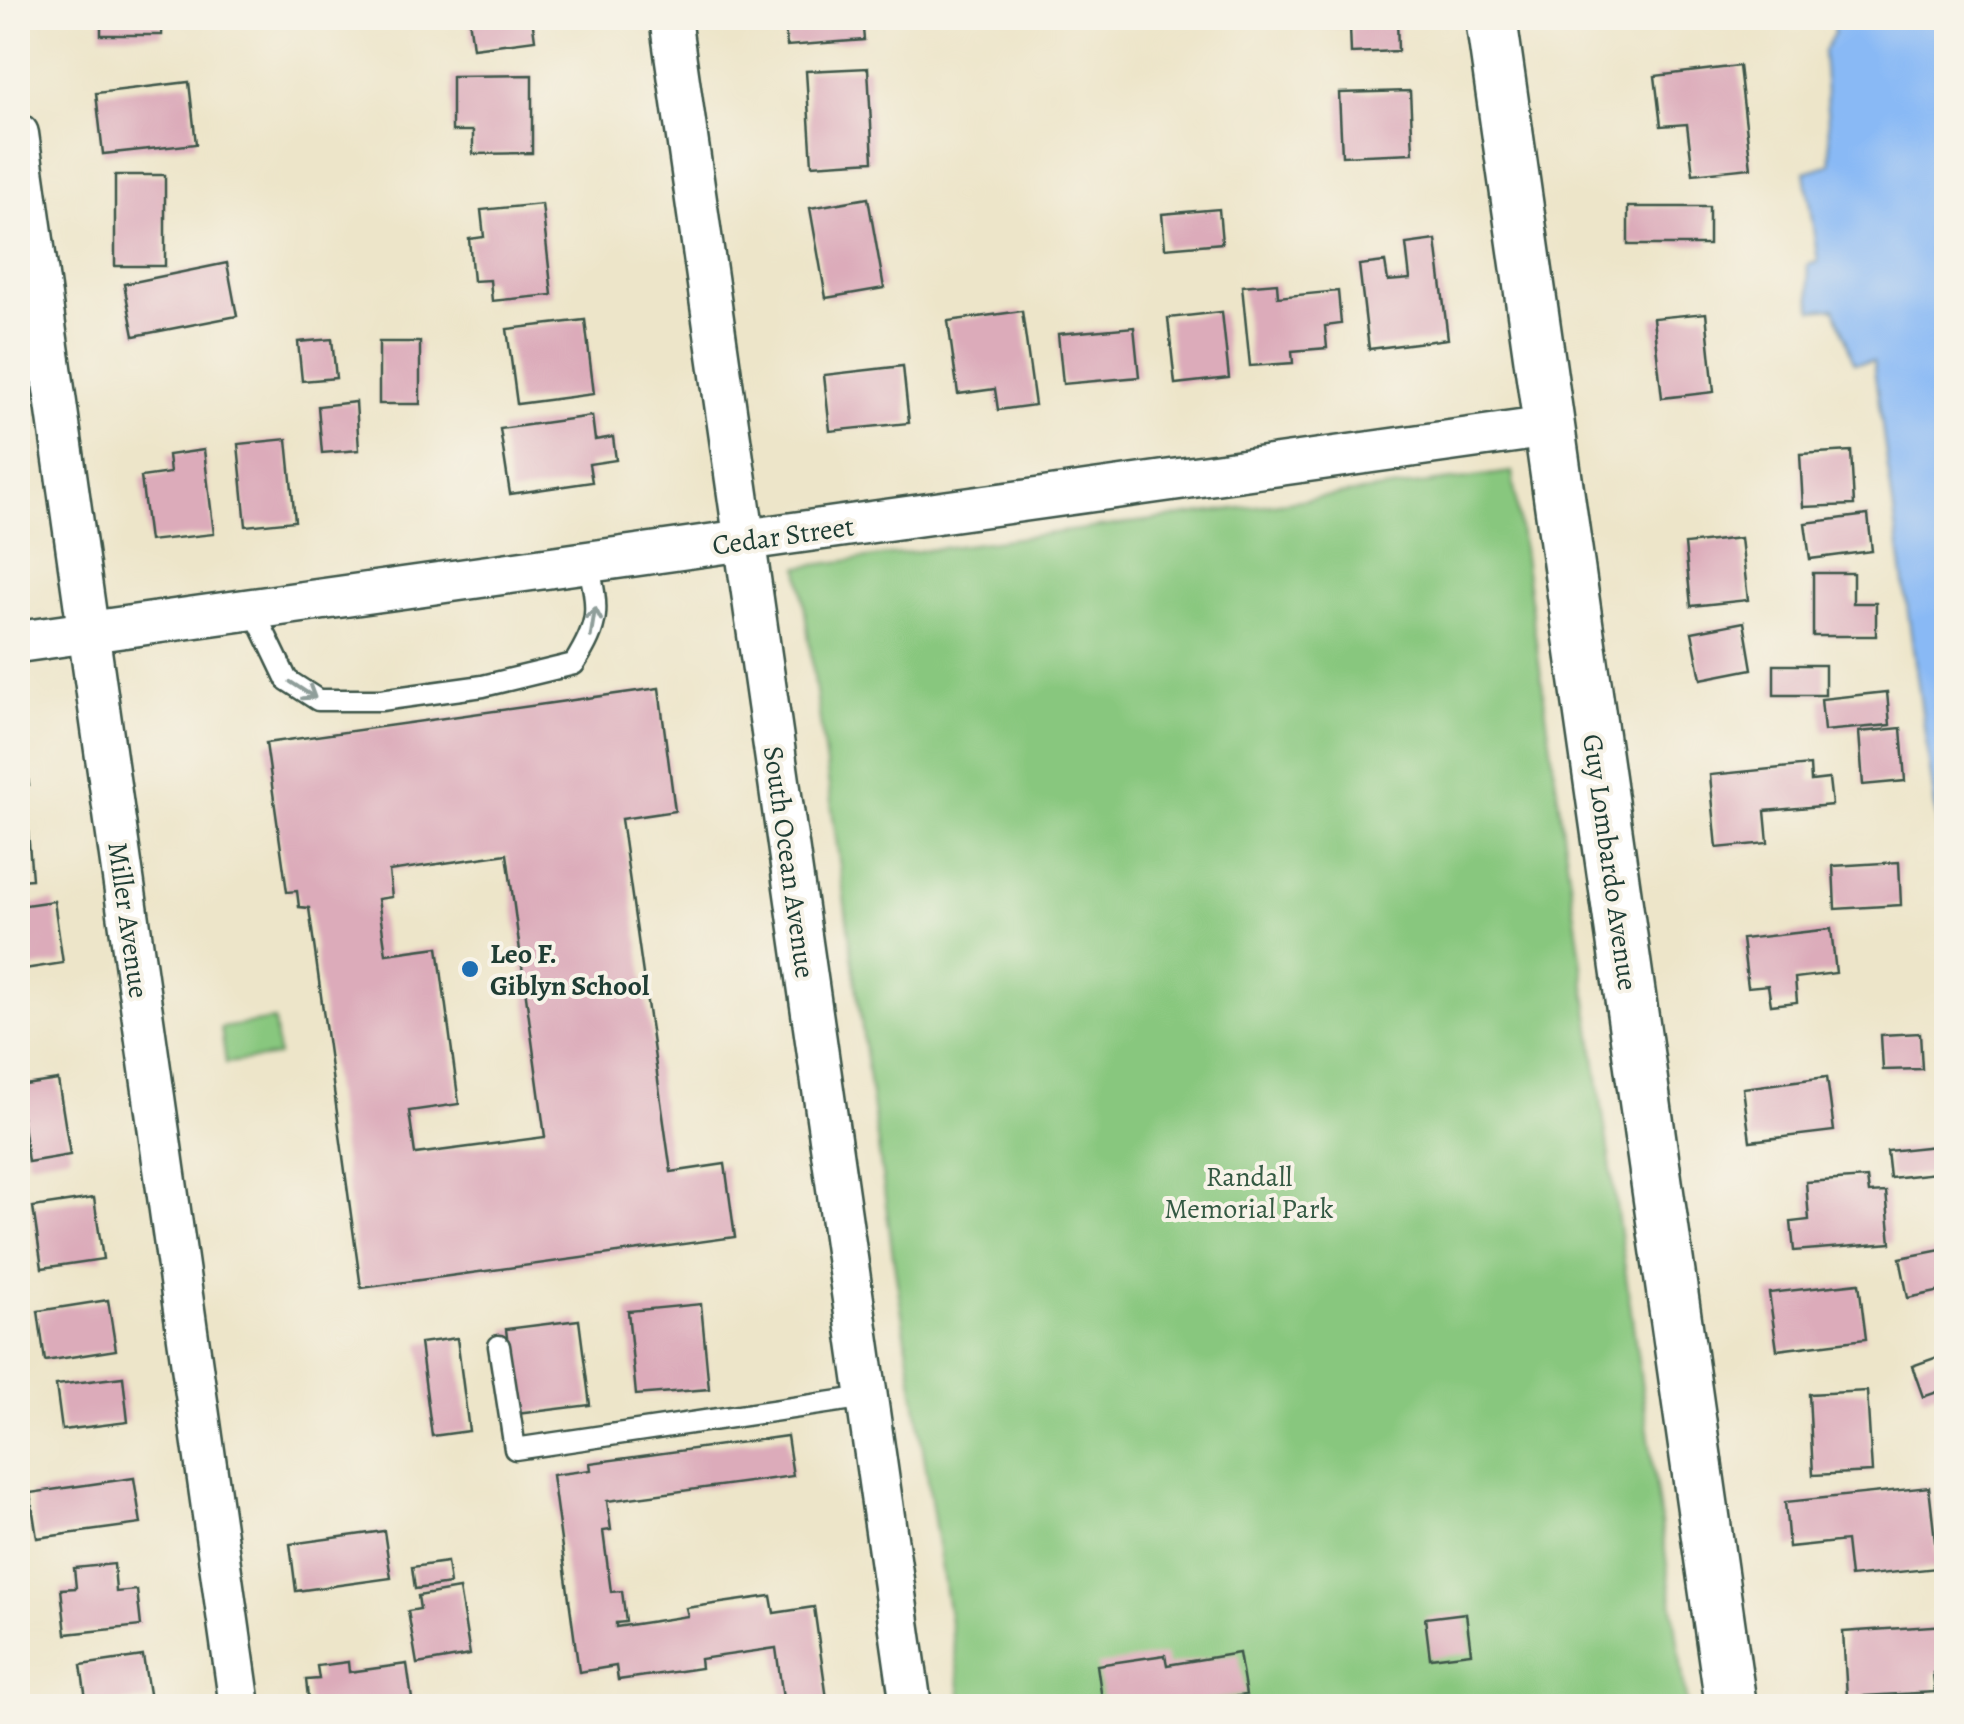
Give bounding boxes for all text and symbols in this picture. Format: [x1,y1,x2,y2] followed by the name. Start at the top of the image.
[710,507,856,565] street label: Cedar Street
[584,606,602,639] one-way arrow
[289,680,317,701] one-way arrow
[1573,732,1647,993] street label: Guy Lombardo Avenue
[754,744,824,981] street label: South Ocean Avenue
[98,840,158,1001] street label: Miller Avenue
[490,935,650,1005] place label: Leo F. Giblyn School
[459,958,481,980] marker: Leo F. Giblyn School
[1164,1158,1334,1228] park label: Randall Memorial Park

